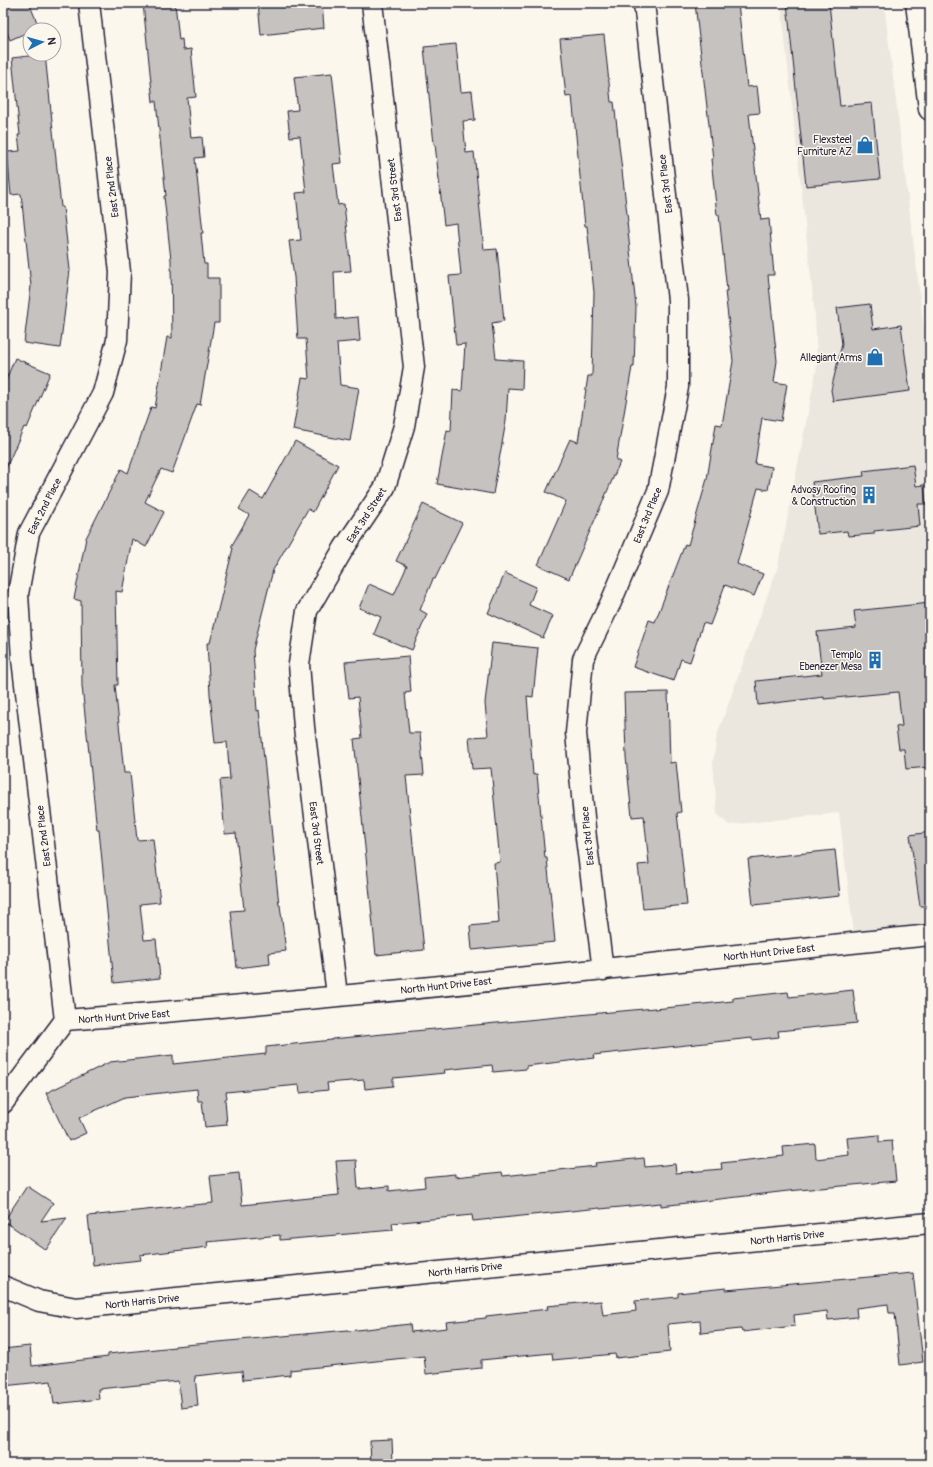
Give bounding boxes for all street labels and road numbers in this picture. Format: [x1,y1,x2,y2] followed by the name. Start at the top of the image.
[656,154,676,214] street label: East 3rd Place
[102,156,122,218] street label: East 2nd Place
[385,157,405,222] street label: East 3rd Street
[26,476,64,537] street label: East 2nd Place
[344,485,390,546] street label: East 3rd Street
[631,486,665,545] street label: East 3rd Place
[306,801,326,866] street label: East 3rd Street
[34,805,54,867] street label: East 2nd Place
[579,806,597,866] street label: East 3rd Place
[723,942,816,964] street label: North Hunt Drive East
[400,975,493,997] street label: North Hunt Drive East
[78,1008,171,1026] street label: North Hunt Drive East
[749,1228,825,1248] street label: North Harris Drive
[427,1260,503,1280] street label: North Harris Drive
[104,1292,180,1312] street label: North Harris Drive

